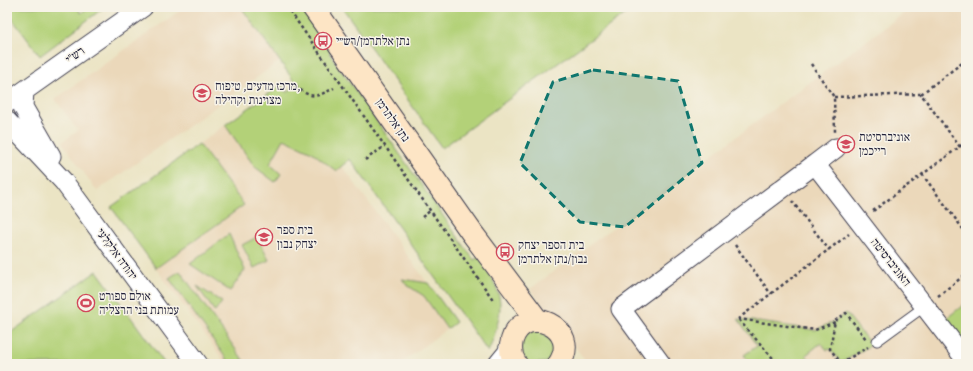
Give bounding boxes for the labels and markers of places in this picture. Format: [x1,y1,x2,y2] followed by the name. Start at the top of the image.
[313,31,333,51] bus stop icon: נתן אלתרמן/רש״י
[336,33,410,49] place label: נתן אלתרמן/רש״י
[215,78,301,108] place label: מרכז מדעים, טיפוח, מצוינות וקהילה
[192,83,212,103] school or university icon: מרכז מדעים, טיפוח, מצוינות וקהילה
[859,129,910,159] place label: אוניברסיטת רייכמן
[836,134,856,154] school or university icon: אוניברסיטת רייכמן
[277,222,317,252] place label: בית ספר יצחק נבון
[254,227,274,247] school or university icon: בית ספר יצחק נבון
[518,237,587,267] place label: בית הספר יצחק נבון/נתן אלתרמן
[495,242,515,262] bus stop icon: בית הספר יצחק נבון/נתן אלתרמן
[99,288,179,318] place label: אולם ספורט עמותת בני הרצליה
[76,293,96,313] sports icon: אולם ספורט עמותת בני הרצליה

